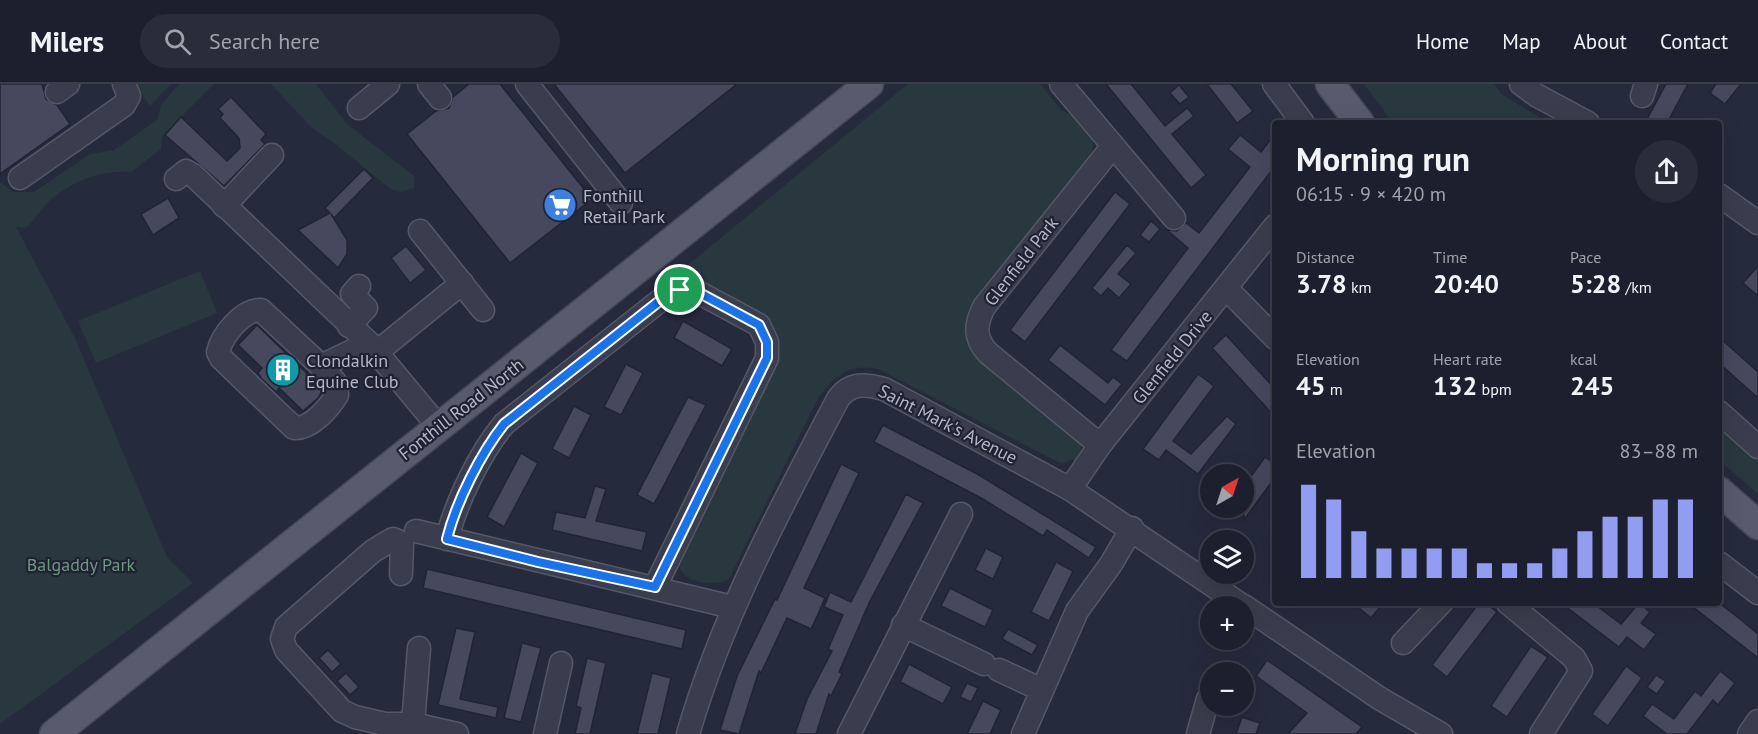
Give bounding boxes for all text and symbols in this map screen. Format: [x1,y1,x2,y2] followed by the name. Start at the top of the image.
[140,14,560,68] search box
[30,23,104,60] text: Milers
[161,25,194,58] icon: search
[209,27,320,55] text: Search here
[1416,28,1469,55] text: Home
[1502,28,1541,55] text: Map
[1574,28,1627,55] text: About
[1660,28,1728,55] text: Contact
[1296,137,1470,180] text: Morning run
[1635,140,1698,203] button: share
[1296,181,1446,207] text: 06:15 · 9 × 420 m
[583,184,665,228] place label: Fonthill Retail Park
[542,187,578,223] supermarket icon: Fonthill Retail Park
[979,211,1063,310] street label: Glenfield Park
[1296,247,1355,267] text: Distance
[1433,247,1467,267] text: Time
[1570,247,1601,267] text: Pace
[654,264,705,315] pin
[1296,267,1347,300] text: 3.78
[1433,267,1499,300] text: 20:40
[1570,267,1621,300] text: 5:28
[663,273,696,306] icon: arrive
[1347,277,1372,297] text: km
[1621,277,1652,297] text: /km
[1127,305,1217,409] street label: Glenfield Drive
[306,349,399,393] place label: Clondalkin Equine Club
[1296,349,1360,369] text: Elevation
[1433,349,1502,369] text: Heart rate
[1570,349,1597,369] text: kcal
[265,352,301,388] building icon: Clondalkin Equine Club
[394,353,528,465] street label: Fonthill Road North
[1296,369,1325,402] text: 45
[1433,369,1477,402] text: 132
[1570,369,1614,402] text: 245
[875,379,1021,469] street label: Saint Mark's Avenue
[1325,379,1343,399] text: m
[1477,379,1512,399] text: bpm
[1296,438,1376,464] text: Elevation
[1620,438,1698,464] text: 83–88 m
[1200,464,1254,518] north arrow
[1200,464,1254,716] map controls
[1200,530,1254,584] button: layers
[27,553,136,576] park label: Balgaddy Park
[1200,596,1254,650] button: +
[1200,662,1254,716] button: −

